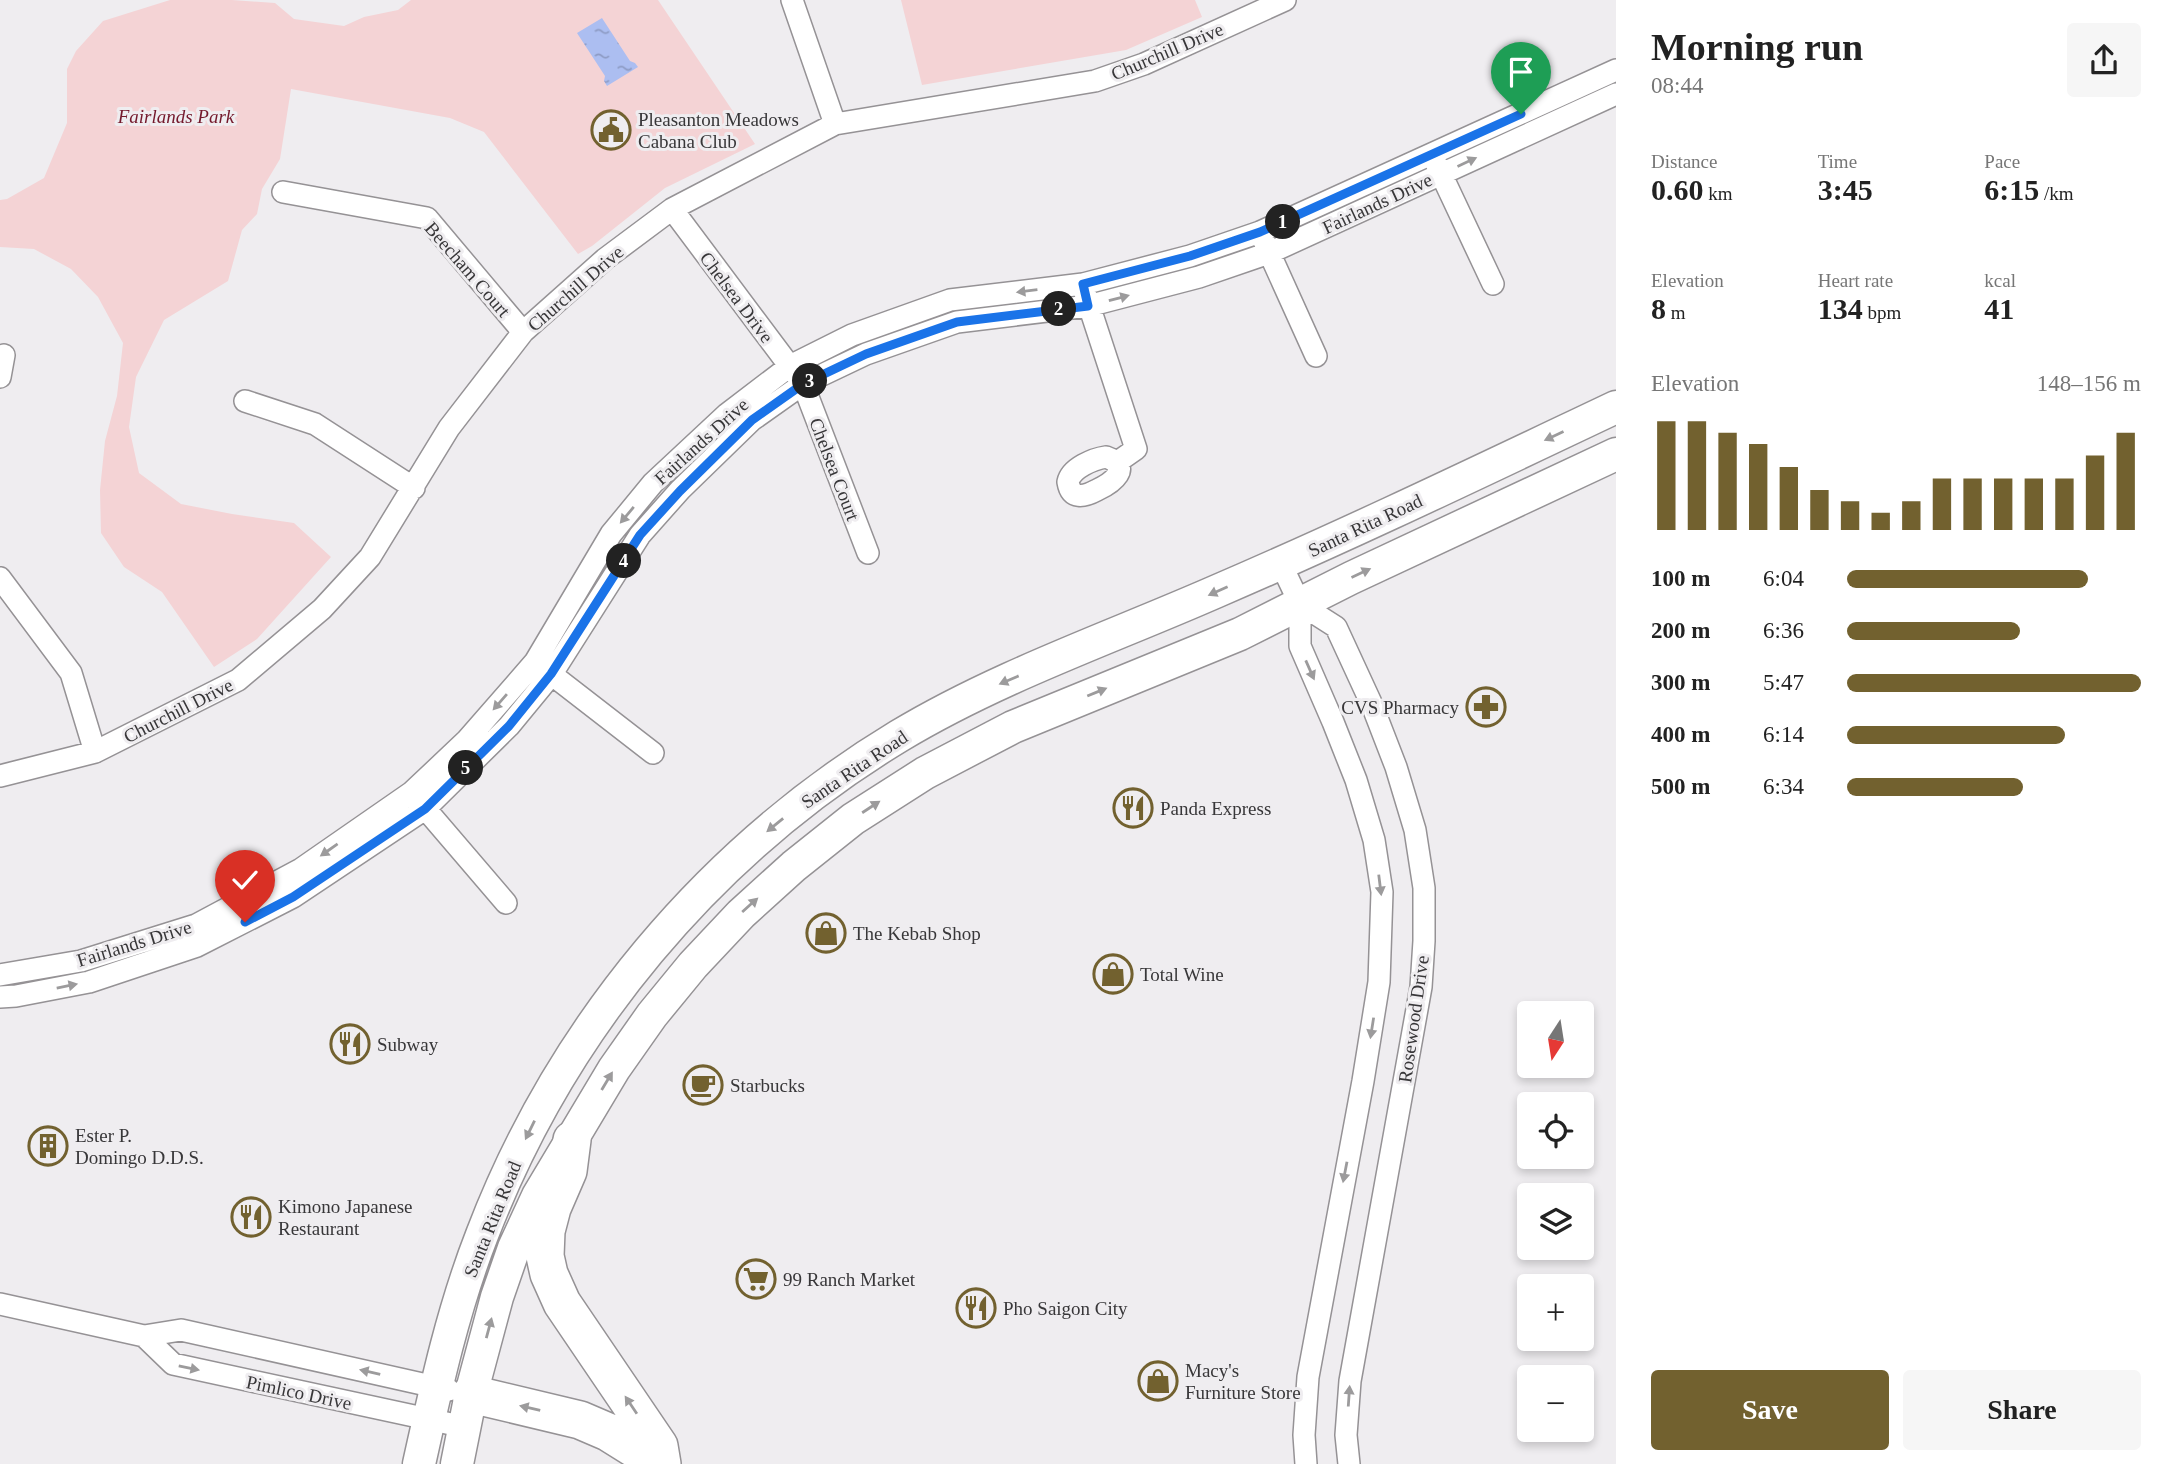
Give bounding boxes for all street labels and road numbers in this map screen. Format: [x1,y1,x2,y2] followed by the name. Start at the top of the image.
[1108,18,1226,85] street label: Churchill Drive
[1319,169,1435,238] street label: Fairlands Drive
[421,218,515,322] street label: Beecham Court
[523,241,627,336] street label: Churchill Drive
[696,248,778,347] street label: Chelsea Drive
[650,394,752,489] street label: Fairlands Drive
[805,415,864,524] street label: Chelsea Court
[1305,490,1426,561] street label: Santa Rita Road
[120,674,236,747] street label: Churchill Drive
[797,726,912,813] street label: Santa Rita Road
[74,916,194,971] street label: Fairlands Drive
[1394,954,1433,1084] street label: Rosewood Drive
[460,1158,526,1280] street label: Santa Rita Road
[244,1371,353,1414] street label: Pimlico Drive

